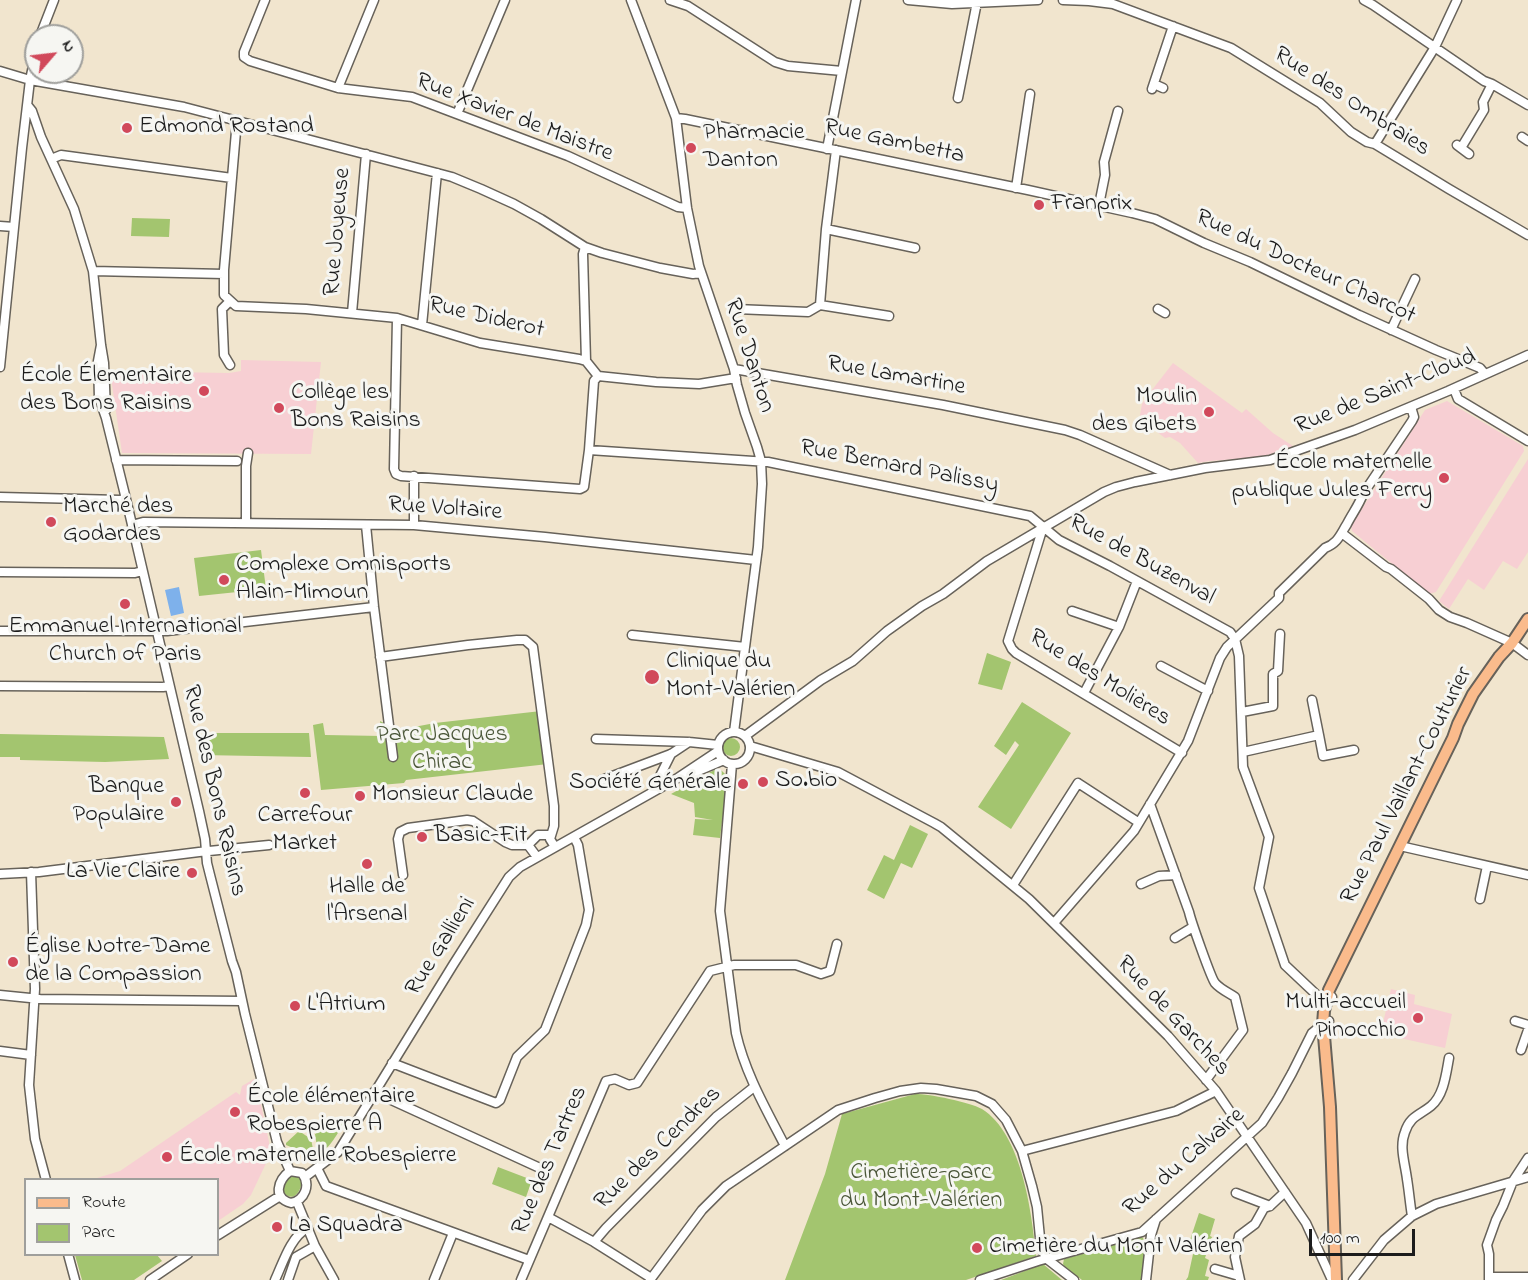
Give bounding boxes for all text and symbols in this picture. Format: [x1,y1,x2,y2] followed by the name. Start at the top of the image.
[24,24,84,84] north arrow
[55,36,81,57] text: N
[1267,42,1435,164] street label: Rue des Ombraies
[411,68,617,170] street label: Rue Xavier de Maistre
[139,114,314,142] place label: Edmond Rostand
[821,114,967,172] street label: Rue Gambetta
[703,120,805,176] place label: Pharmacie Danton
[120,121,134,135] marker: Edmond Rostand
[684,141,698,155] marker: Pharmacie Danton
[319,167,359,297] street label: Rue Joyeuse
[1051,191,1132,219] place label: Franprix
[1032,198,1046,212] marker: Franprix
[1190,204,1420,332] street label: Rue du Docteur Charcot
[425,292,547,346] street label: Rue Diderot
[716,295,780,417] street label: Rue Danton
[1291,344,1481,442] street label: Rue de Saint-Cloud
[825,351,967,403] street label: Rue Lamartine
[20,363,192,419] place label: École Élementaire des Bons Raisins
[291,380,421,436] place label: Collège les Bons Raisins
[197,384,211,398] marker: École Élementaire des Bons Raisins
[1091,384,1197,440] place label: Moulin des Gibets
[272,401,286,415] marker: Collège les Bons Raisins
[1202,405,1216,419] marker: Moulin des Gibets
[797,435,1001,501] street label: Rue Bernard Palissy
[1232,450,1432,506] place label: École maternelle publique Jules Ferry
[1437,471,1451,485] marker: École maternelle publique Jules Ferry
[387,492,503,528] street label: Rue Voltaire
[63,494,173,550] place label: Marché des Godardes
[1063,509,1219,613] street label: Rue de Buzenval
[44,515,58,529] marker: Marché des Godardes
[236,552,451,608] place label: Complexe Omnisports Alain-Mimoun
[217,573,231,587] marker: Complexe Omnisports Alain-Mimoun
[118,597,132,611] marker: Emmanuel International Church of Paris
[8,614,242,670] place label: Emmanuel International Church of Paris
[1023,624,1175,734] street label: Rue des Molières
[666,649,795,705] place label: Clinique du Mont-Valérien
[1336,663,1480,909] street label: Rue Paul Vaillant-Couturier
[643,668,661,686] marker: Clinique du Mont-Valérien
[175,683,251,899] street label: Rue des Bons Raisins
[376,722,508,778] park label: Parc Jacques Chirac
[775,768,837,796] place label: So.bio
[569,770,731,798] place label: Société Générale
[73,774,164,830] place label: Banque Populaire
[756,775,770,789] marker: So.bio
[736,777,750,791] marker: Société Générale
[372,782,533,810] place label: Monsieur Claude
[298,786,312,800] marker: Carrefour Market
[353,789,367,803] marker: Monsieur Claude
[169,795,183,809] marker: Banque Populaire
[257,803,353,859] place label: Carrefour Market
[434,823,527,851] place label: Basic-Fit
[415,830,429,844] marker: Basic-Fit
[360,857,374,871] marker: Halle de l'Arsenal
[66,859,180,887] place label: La Vie Claire
[185,866,199,880] marker: La Vie Claire
[327,874,407,930] place label: Halle de l'Arsenal
[400,892,484,1002] street label: Rue Gallieni
[25,934,211,990] place label: Église Notre-Dame de la Compassion
[1109,951,1235,1083] street label: Rue de Garches
[6,955,20,969] marker: Église Notre-Dame de la Compassion
[1285,990,1406,1046] place label: Multi-accueil Pinocchio
[307,992,385,1020] place label: L'Atrium
[288,999,302,1013] marker: L'Atrium
[1411,1011,1425,1025] marker: Multi-accueil Pinocchio
[589,1081,729,1217] street label: Rue des Cendres
[507,1082,595,1240] street label: Rue des Tartres
[247,1084,415,1140] place label: École élémentaire Robespierre A
[1118,1102,1252,1224] street label: Rue du Calvaire
[228,1105,242,1119] marker: École élémentaire Robespierre A
[179,1143,456,1171] place label: École maternelle Robespierre
[160,1150,174,1164] marker: École maternelle Robespierre
[840,1160,1002,1216] park label: Cimetière-parc du Mont-Valérien
[24,1178,219,1256] legend
[82,1190,126,1216] text: Route
[289,1213,403,1241] place label: La Squadra
[1312,1217,1418,1255] scale bar
[82,1220,115,1246] text: Parc
[270,1220,284,1234] marker: La Squadra
[1320,1226,1360,1252] text: 100 m
[989,1234,1243,1262] place label: Cimetière du Mont Valérien
[970,1241,984,1255] marker: Cimetière du Mont Valérien

